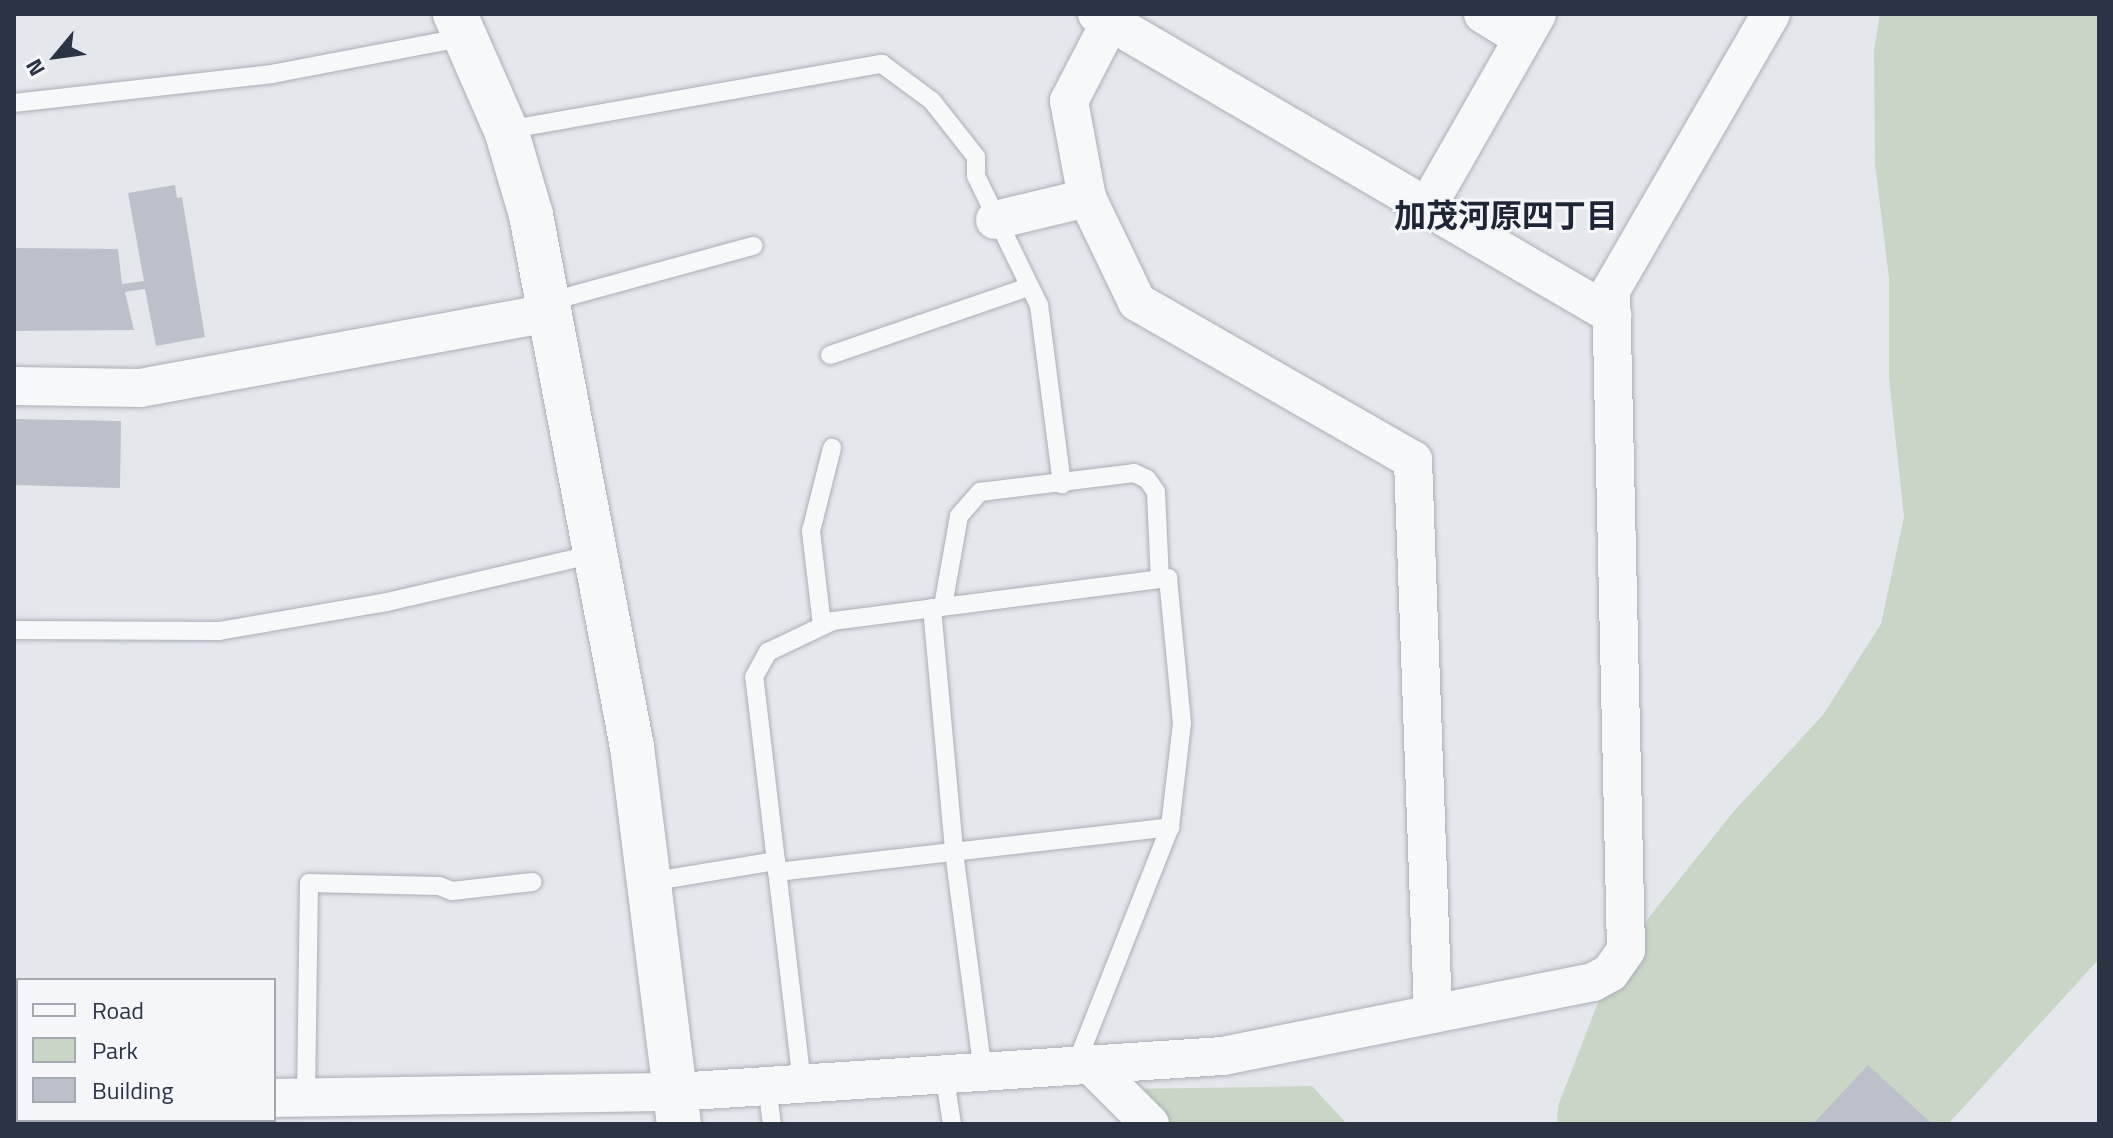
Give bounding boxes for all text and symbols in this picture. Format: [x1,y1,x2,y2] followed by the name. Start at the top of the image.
[16,16,96,96] north arrow
[16,53,54,83] text: N
[1394,196,1618,234] district label: 加茂河原四丁目
[16,978,276,1122] legend
[92,992,144,1028] text: Road
[92,1032,138,1068] text: Park
[92,1072,174,1108] text: Building

